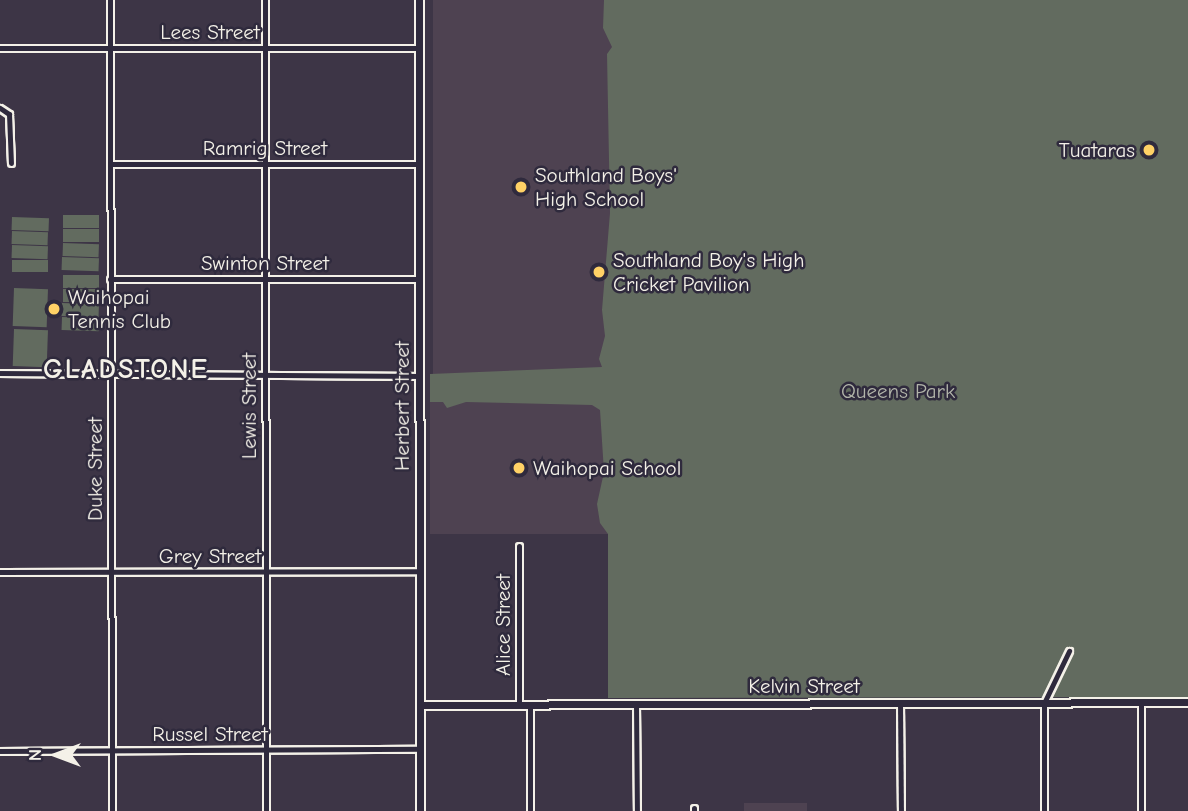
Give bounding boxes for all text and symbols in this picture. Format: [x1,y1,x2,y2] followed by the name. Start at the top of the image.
[160,19,260,45] street label: Lees Street
[203,135,327,161] street label: Ramrig Street
[1059,137,1135,163] place label: Tuataras
[1141,142,1157,158] marker: Tuataras
[535,162,677,212] place label: Southland Boys' High School
[513,179,529,195] marker: Southland Boys' High School
[613,247,804,297] place label: Southland Boy's High Cricket Pavilion
[201,250,329,276] street label: Swinton Street
[591,264,607,280] marker: Southland Boy's High Cricket Pavilion
[68,284,171,334] place label: Waihopai Tennis Club
[46,301,62,317] marker: Waihopai Tennis Club
[389,341,415,471] street label: Herbert Street
[44,352,208,386] district label: GLADSTONE
[236,353,262,459] street label: Lewis Street
[841,378,955,404] park label: Queens Park
[82,417,108,521] street label: Duke Street
[533,455,681,481] place label: Waihopai School
[511,460,527,476] marker: Waihopai School
[159,543,261,569] street label: Grey Street
[490,574,516,676] street label: Alice Street
[748,673,860,699] street label: Kelvin Street
[21,720,91,790] north arrow
[152,721,268,747] street label: Russel Street
[24,749,46,761] text: N

